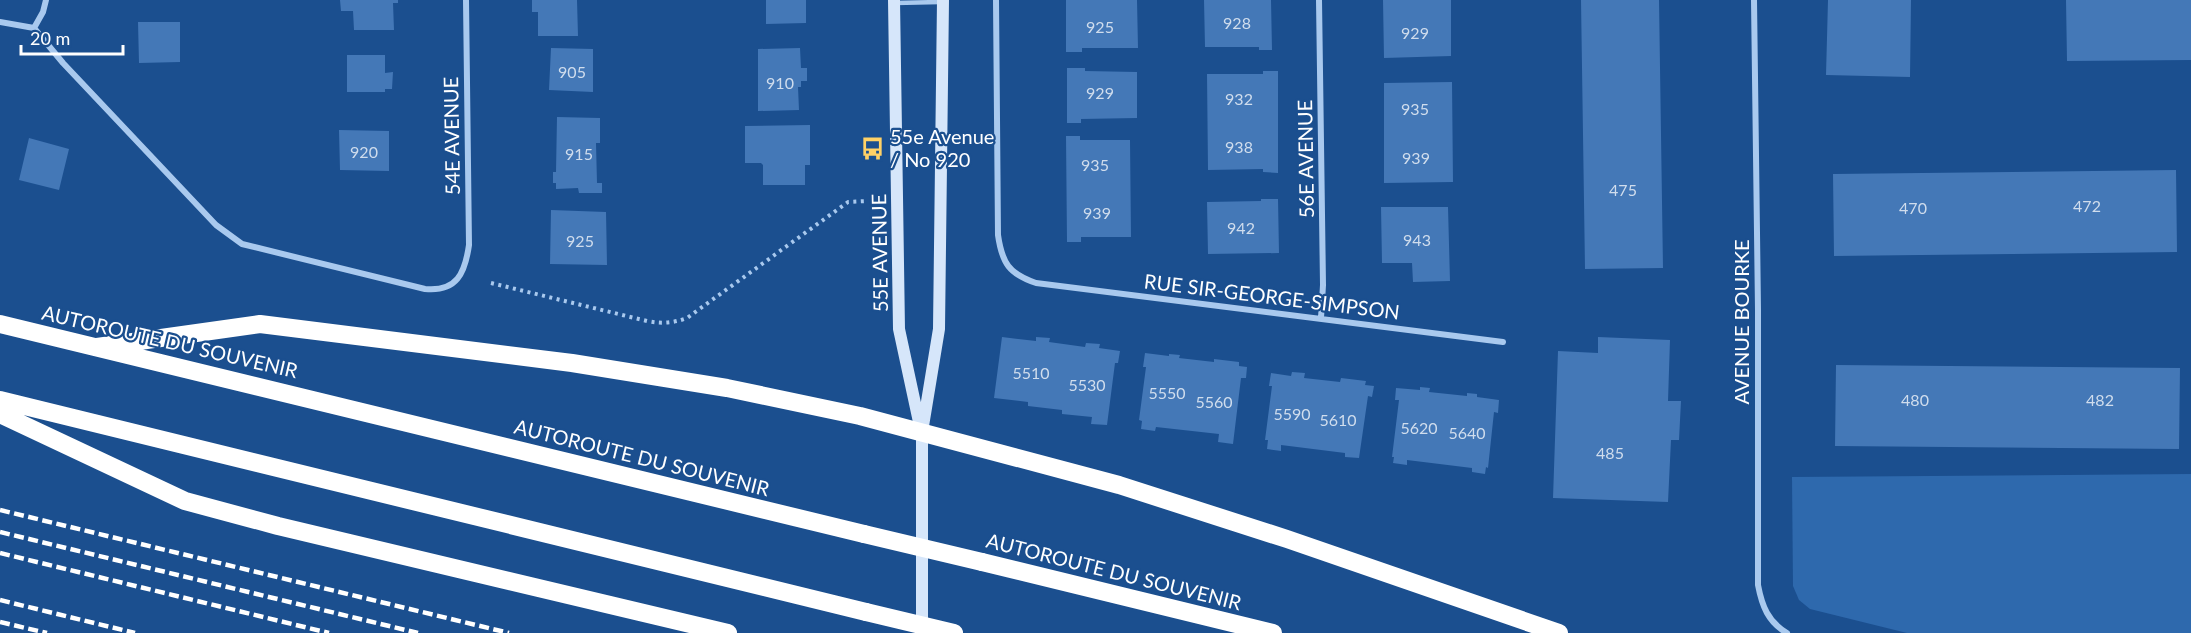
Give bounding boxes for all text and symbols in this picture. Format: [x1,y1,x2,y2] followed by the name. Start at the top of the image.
[1223,13,1251,32] house number: 928
[1086,17,1114,36] house number: 925
[21,18,123,56] scale bar
[1401,23,1429,42] house number: 929
[30,27,70,49] text: 20 m
[558,62,586,81] house number: 905
[766,73,794,92] house number: 910
[438,77,464,195] street label: 54E AVENUE
[1086,83,1114,102] house number: 929
[1225,89,1253,108] house number: 932
[1401,99,1429,118] house number: 935
[1292,100,1318,218] street label: 56E AVENUE
[890,124,994,171] place label: 55e Avenue / No 920
[859,135,885,161] bus stop icon: 55e Avenue / No 920
[1225,137,1253,156] house number: 938
[350,142,378,161] house number: 920
[565,144,593,163] house number: 915
[1402,148,1430,167] house number: 939
[1081,155,1109,174] house number: 935
[1609,180,1637,199] house number: 475
[866,194,892,312] street label: 55E AVENUE
[2073,196,2101,215] house number: 472
[1899,198,1927,217] house number: 470
[1083,203,1111,222] house number: 939
[1227,218,1255,237] house number: 942
[1403,230,1431,249] house number: 943
[566,231,594,250] house number: 925
[1729,239,1753,405] street label: AVENUE BOURKE
[1143,268,1401,324] street label: RUE SIR-GEORGE-SIMPSON
[40,300,301,382] street label: AUTOROUTE DU SOUVENIR
[1012,363,1050,382] house number: 5510
[1068,375,1106,394] house number: 5530
[1148,383,1186,402] house number: 5550
[1901,390,1929,409] house number: 480
[2086,390,2114,409] house number: 482
[1195,392,1233,411] house number: 5560
[1273,404,1311,423] house number: 5590
[1319,410,1357,429] house number: 5610
[512,414,772,500] street label: AUTOROUTE DU SOUVENIR
[1400,418,1438,437] house number: 5620
[1448,423,1486,442] house number: 5640
[1596,443,1624,462] house number: 485
[984,528,1244,614] street label: AUTOROUTE DU SOUVENIR

